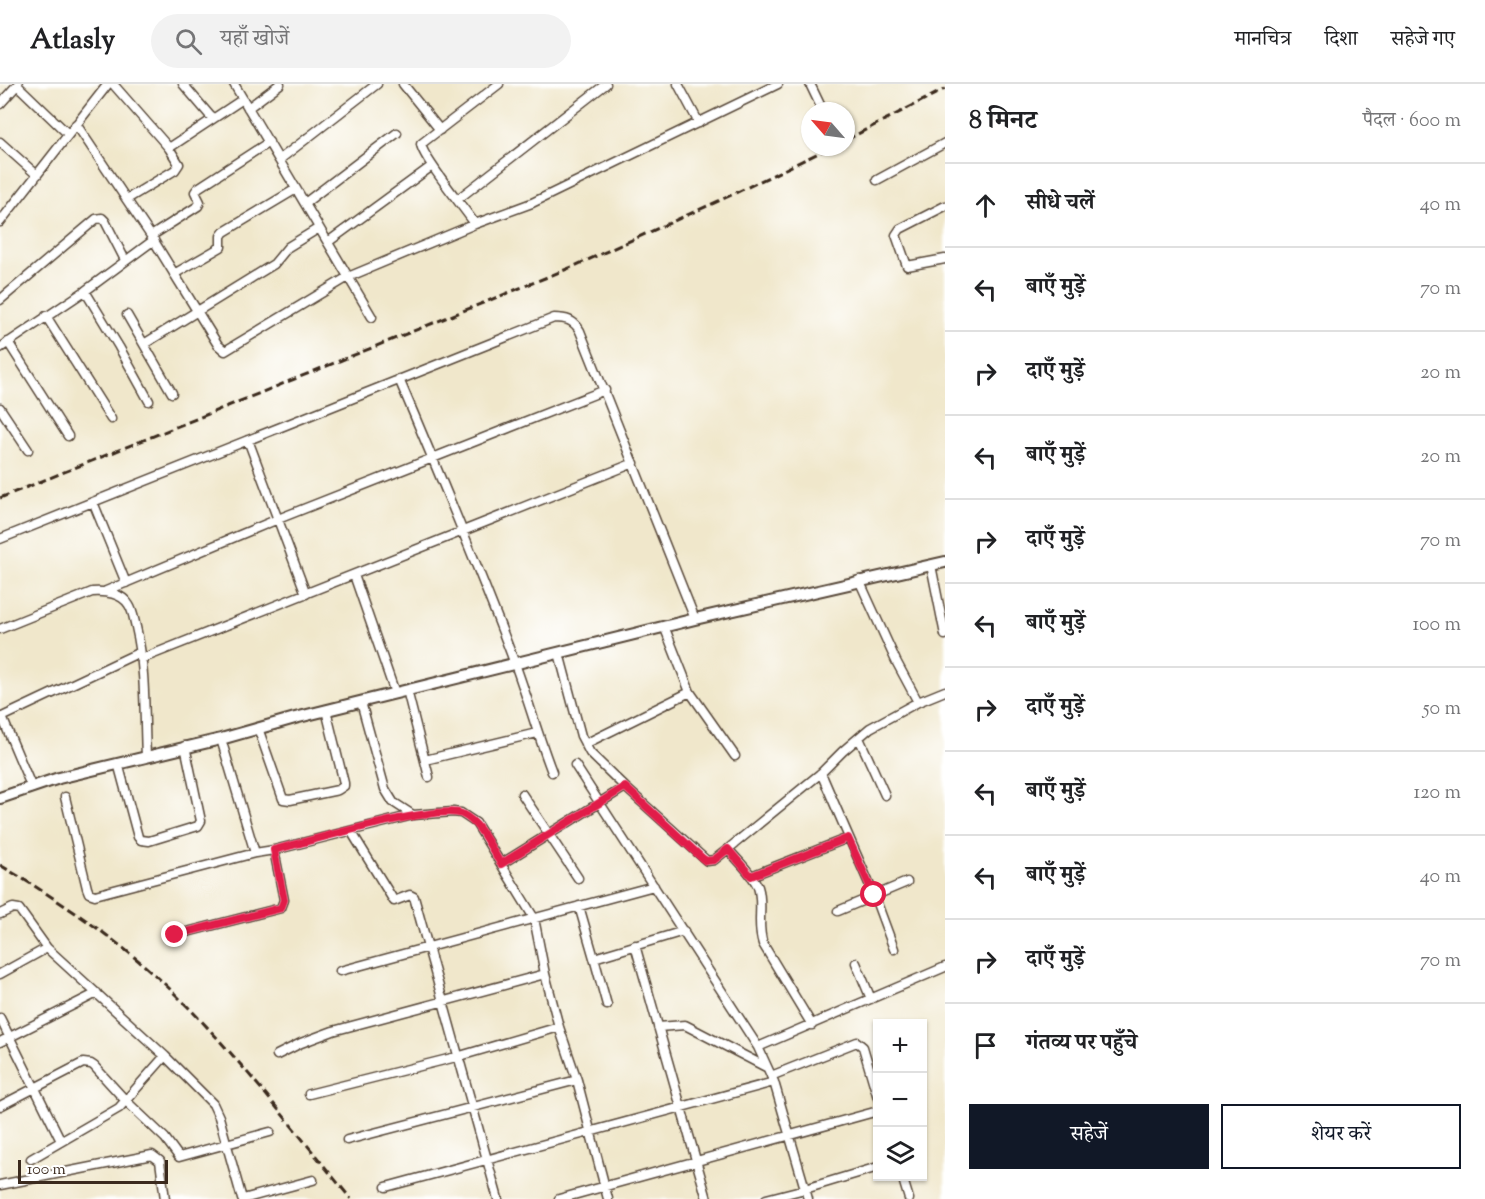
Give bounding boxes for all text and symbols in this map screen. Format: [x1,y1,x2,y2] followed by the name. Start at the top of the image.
[151,14,571,68] search box
[30,21,115,61] text: Atlasly
[220,24,289,56] text: यहाँ खोजें
[172,25,205,58] icon: search
[1234,25,1291,55] text: मानचित्र
[1324,25,1358,55] text: दिशा
[1391,25,1455,55] text: सहेजे गए
[801,102,855,156] north arrow
[969,103,1037,140] text: 8 मिनट
[1363,107,1461,136] text: पैदल · 600 m
[1026,188,1095,220] text: सीधे चलें
[969,189,1002,222] icon: ahead
[1420,191,1461,220] text: 40 m
[1026,272,1085,304] text: बाएँ मुड़ें
[969,273,1002,306] icon: left
[1420,275,1461,304] text: 70 m
[1026,356,1085,388] text: दाएँ मुड़ें
[969,357,1002,390] icon: right
[1420,359,1461,388] text: 20 m
[1026,440,1085,472] text: बाएँ मुड़ें
[969,441,1002,474] icon: left
[1420,443,1461,472] text: 20 m
[1026,524,1085,556] text: दाएँ मुड़ें
[969,525,1002,558] icon: right
[1420,527,1461,556] text: 70 m
[1026,608,1085,640] text: बाएँ मुड़ें
[969,609,1002,642] icon: left
[1412,611,1461,640] text: 100 m
[1026,692,1085,724] text: दाएँ मुड़ें
[969,693,1002,726] icon: right
[1423,695,1461,724] text: 50 m
[1026,776,1085,808] text: बाएँ मुड़ें
[969,777,1002,810] icon: left
[1413,779,1461,808] text: 120 m
[1026,860,1085,892] text: बाएँ मुड़ें
[969,861,1002,894] icon: left
[1420,863,1461,892] text: 40 m
[860,881,886,907] route start
[161,921,187,947] route end
[1026,944,1085,976] text: दाएँ मुड़ें
[969,945,1002,978] icon: right
[1420,947,1461,976] text: 70 m
[873,1019,927,1181] map controls
[873,1019,927,1073] button: +
[1026,1028,1137,1060] text: गंतव्य पर पहुँचे
[969,1029,1002,1062] icon: arrive
[873,1073,927,1127] button: −
[969,1104,1209,1169] button: सहेजें
[1221,1104,1461,1169] button: शेयर करें
[873,1127,927,1181] button: layers
[18,1157,168,1184] scale bar
[27,1159,66,1182] text: 100 m

